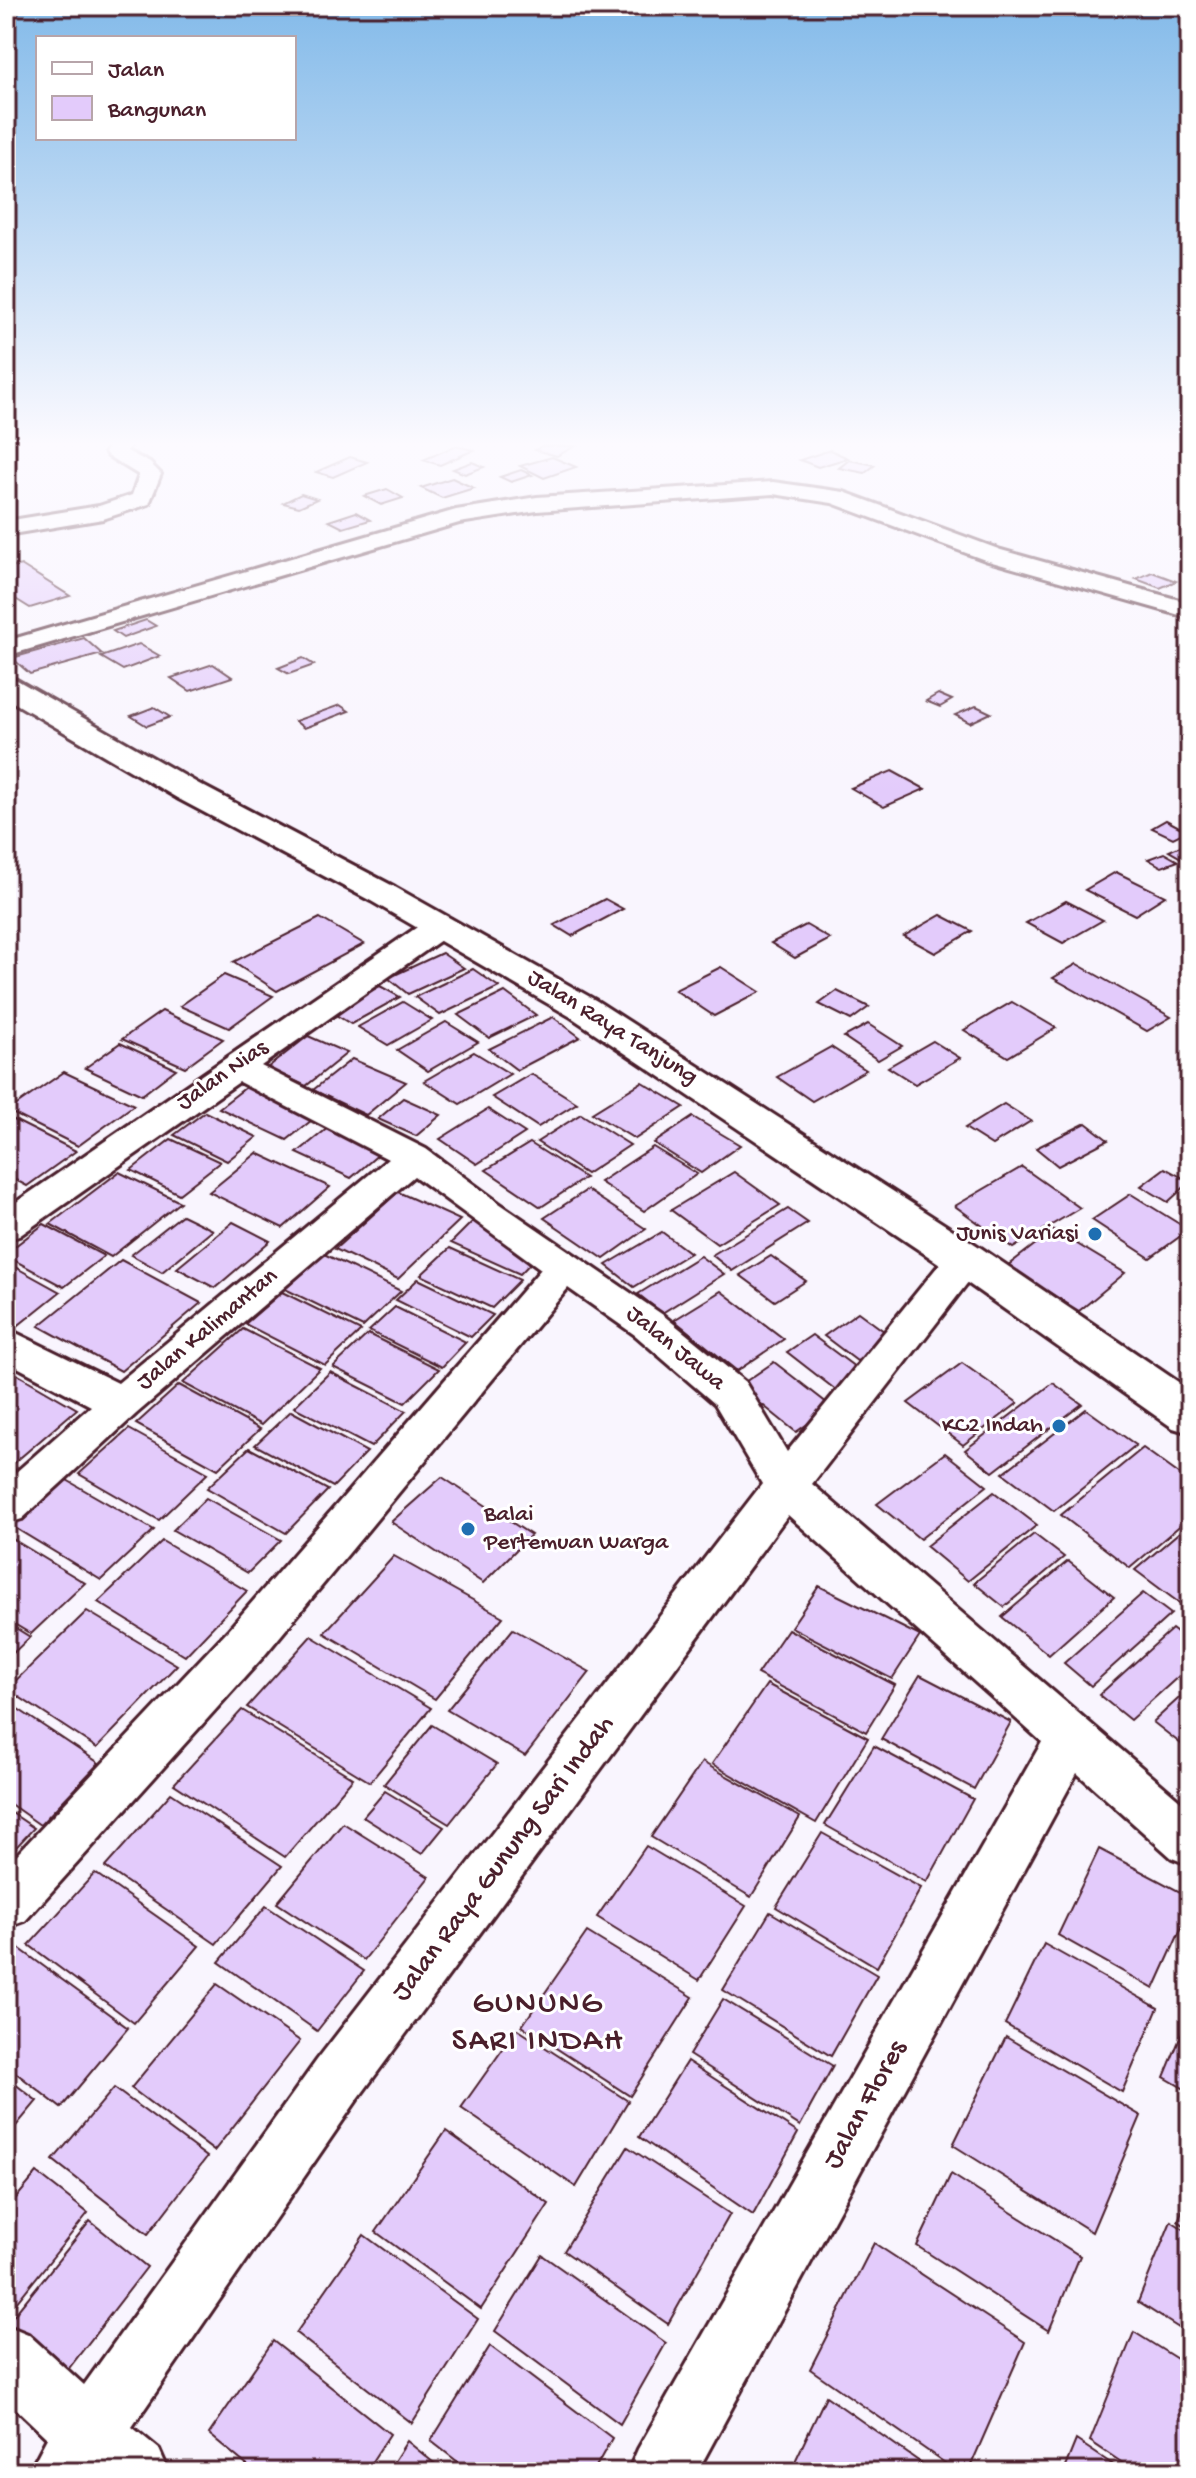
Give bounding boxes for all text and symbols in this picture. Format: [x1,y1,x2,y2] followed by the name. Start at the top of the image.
[36,36,296,140] legend
[108,57,165,86] text: Jalan
[107,97,207,126] text: Bangunan
[521,964,703,1092] street label: Jalan Raya Tanjung
[172,1033,275,1118] street label: Jalan Nias
[956,1220,1079,1249] place label: Junis Variasi
[1086,1225,1104,1243] marker: Junis Variasi
[132,1262,285,1397] street label: Jalan Kalimantan
[619,1300,731,1398] street label: Jalan Jawa
[942,1412,1043,1441] place label: KC2 Indah
[1050,1417,1068,1435] marker: KC2 Indah
[483,1501,669,1558] place label: Balai Pertemuan Warga
[459,1520,477,1538] marker: Balai Pertemuan Warga
[386,1710,622,2008] street label: Jalan Raya Gunung Sari Indah
[452,1986,624,2061] district label: GUNUNG SARI INDAH
[817,2034,915,2175] street label: Jalan Flores

